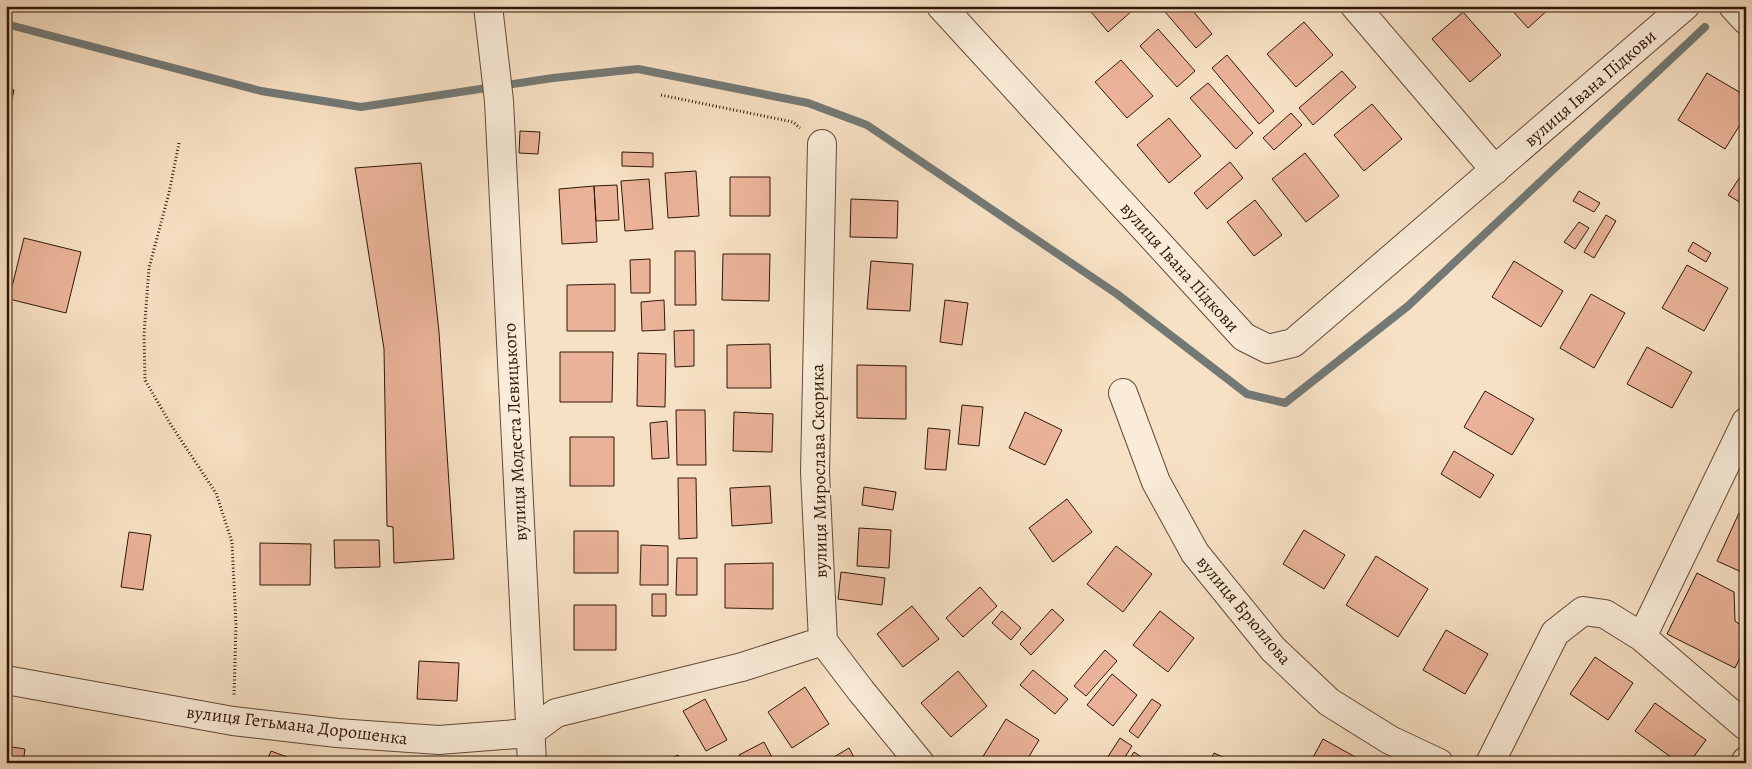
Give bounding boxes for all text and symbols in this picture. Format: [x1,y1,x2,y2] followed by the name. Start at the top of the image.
[1519,24,1661,152] street label: вулиця Івана Підкови
[1115,197,1245,337] street label: вулиця Івана Підкови
[497,322,533,542] street label: вулиця Модеста Левицького
[805,363,833,578] street label: вулиця Мирослава Скорика
[1191,550,1297,670] street label: вулиця Брюллова
[185,700,410,751] street label: вулиця Гетьмана Дорошенка

